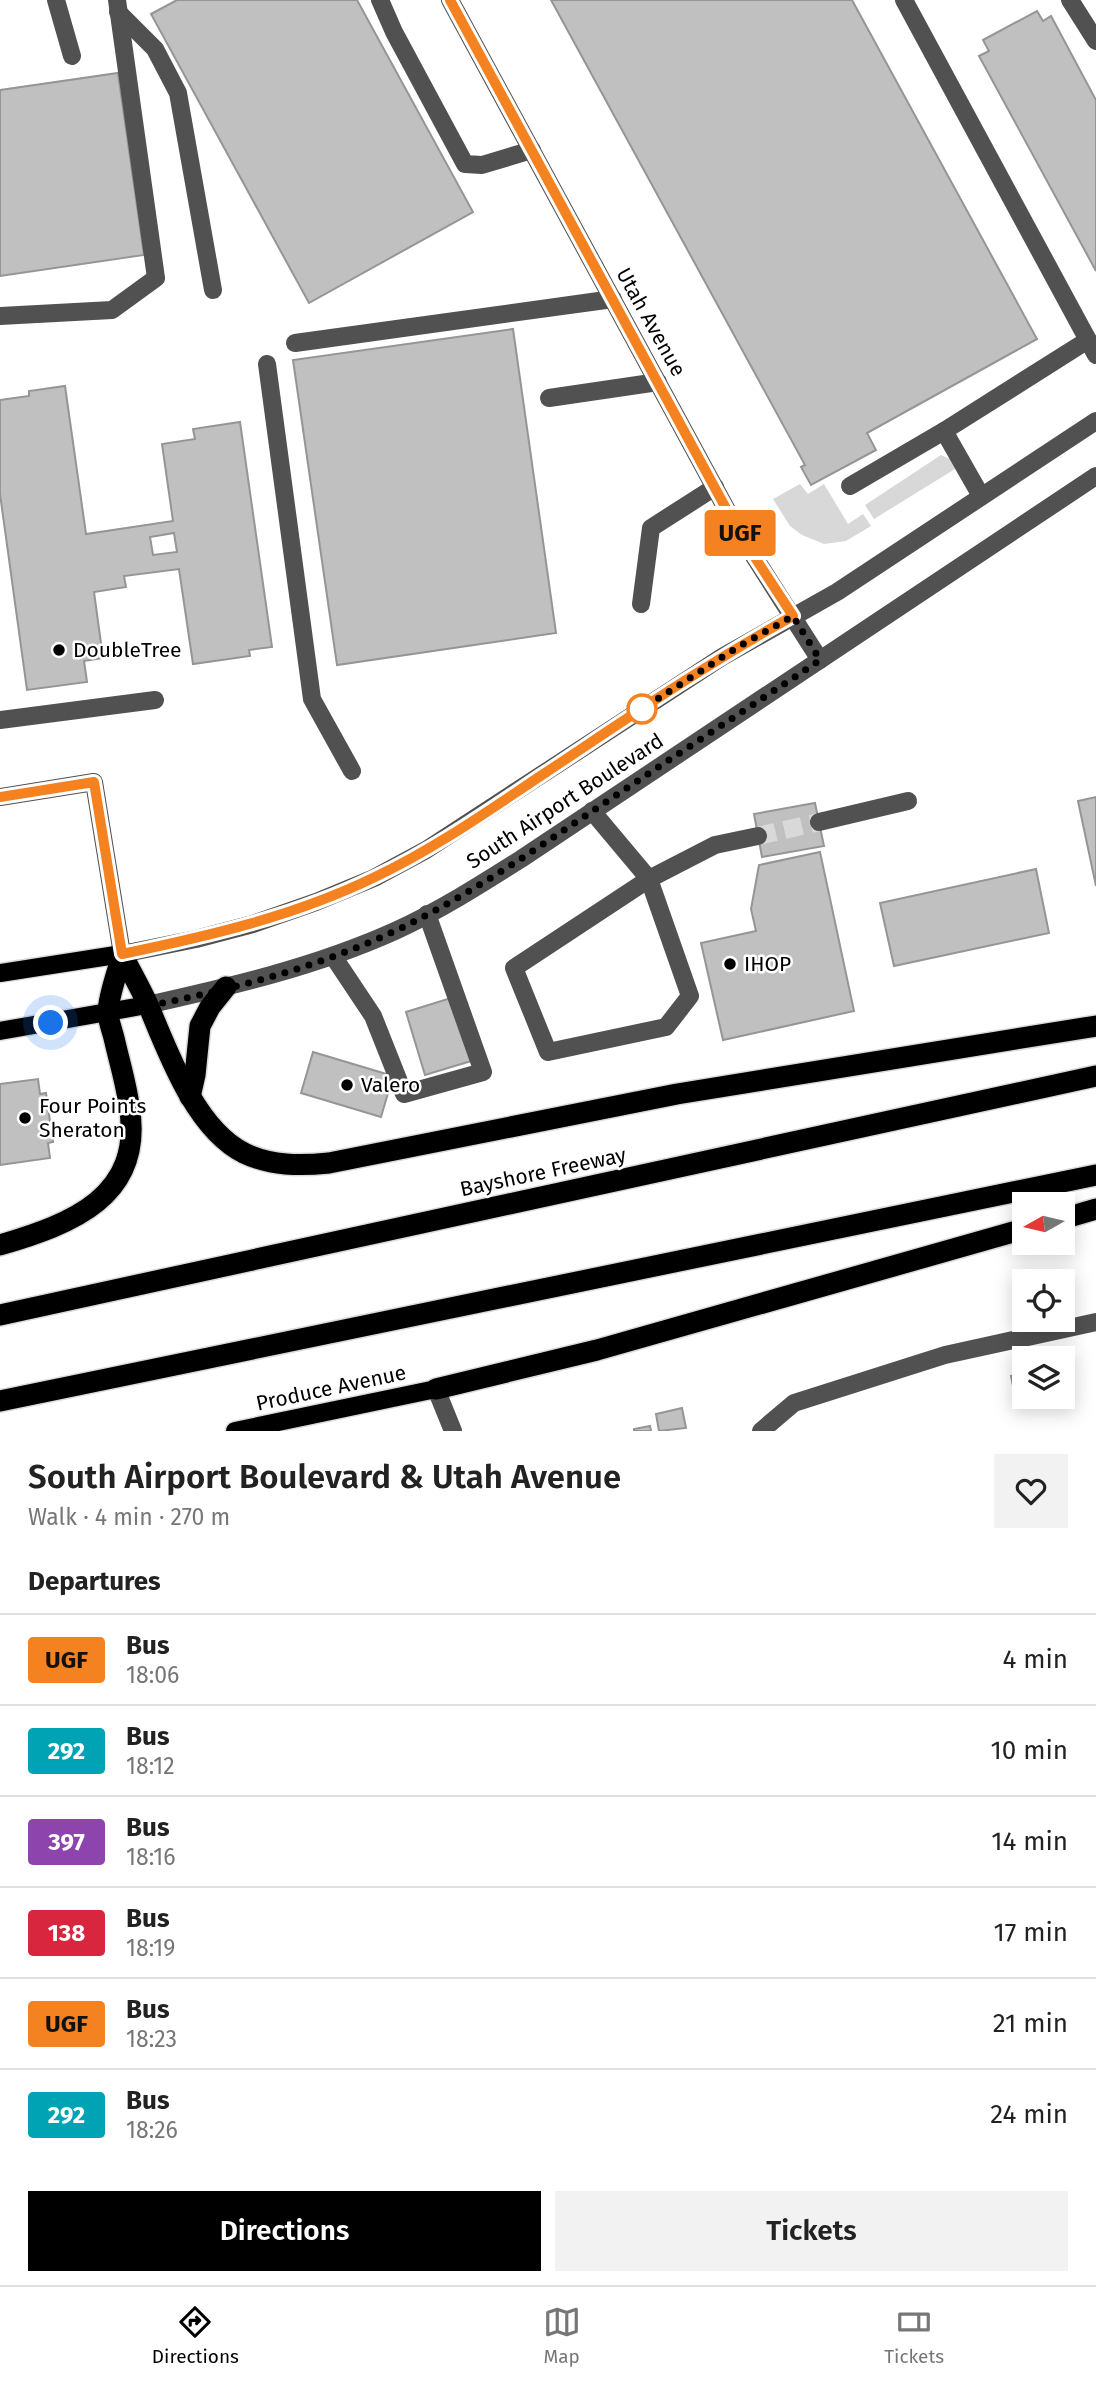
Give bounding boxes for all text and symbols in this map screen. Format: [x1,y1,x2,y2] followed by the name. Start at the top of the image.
[610,263,692,381] street label: Utah Avenue
[700,510,780,556] line badge: UGF
[719,519,761,547] text: UGF
[73,637,182,663] place label: DoubleTree
[51,642,67,658] marker: DoubleTree
[627,694,657,724] unlabelled marker
[462,728,668,874] street label: South Airport Boulevard
[744,951,791,977] place label: IHOP
[722,956,738,972] marker: IHOP
[33,1005,68,1040] your location
[361,1072,420,1098] place label: Valero
[339,1077,355,1093] marker: Valero
[39,1093,146,1143] place label: Four Points Sheraton
[17,1110,33,1126] marker: Four Points Sheraton
[458,1142,629,1202] street label: Bayshore Freeway
[1012,1192,1074,1255] north arrow
[1012,1192,1075,1409] map controls
[1012,1269,1075,1332] button: locate
[1012,1346,1075,1409] button: layers
[254,1359,408,1417] street label: Produce Avenue
[994,1454,1068,1528] button: heart
[28,1457,621,1497] text: South Airport Boulevard & Utah Avenue
[28,1503,230,1531] text: Walk · 4 min · 270 m
[28,1566,161,1597] text: Departures
[126,1630,169,1661] text: Bus
[1002,1644,1068,1675] text: 4 min
[45,1646,88,1674] text: UGF
[126,1661,179,1689] text: 18:06
[126,1721,169,1752] text: Bus
[990,1735,1068,1766] text: 10 min
[48,1737,85,1765] text: 292
[126,1752,175,1780] text: 18:12
[126,1812,169,1843] text: Bus
[991,1826,1068,1857] text: 14 min
[48,1828,85,1856] text: 397
[126,1843,175,1871] text: 18:16
[126,1903,169,1934] text: Bus
[993,1917,1068,1948] text: 17 min
[48,1919,85,1947] text: 138
[126,1934,175,1962] text: 18:19
[126,1994,169,2025] text: Bus
[993,2008,1068,2039] text: 21 min
[45,2010,88,2038] text: UGF
[126,2025,177,2053] text: 18:23
[126,2085,169,2116] text: Bus
[990,2099,1068,2130] text: 24 min
[48,2101,85,2129] text: 292
[126,2116,178,2144] text: 18:26
[28,2191,541,2271] button: Directions
[555,2191,1068,2271] button: Tickets
[152,2303,239,2368] tab: Directions
[543,2303,581,2368] tab: Map
[884,2303,944,2368] tab: Tickets

